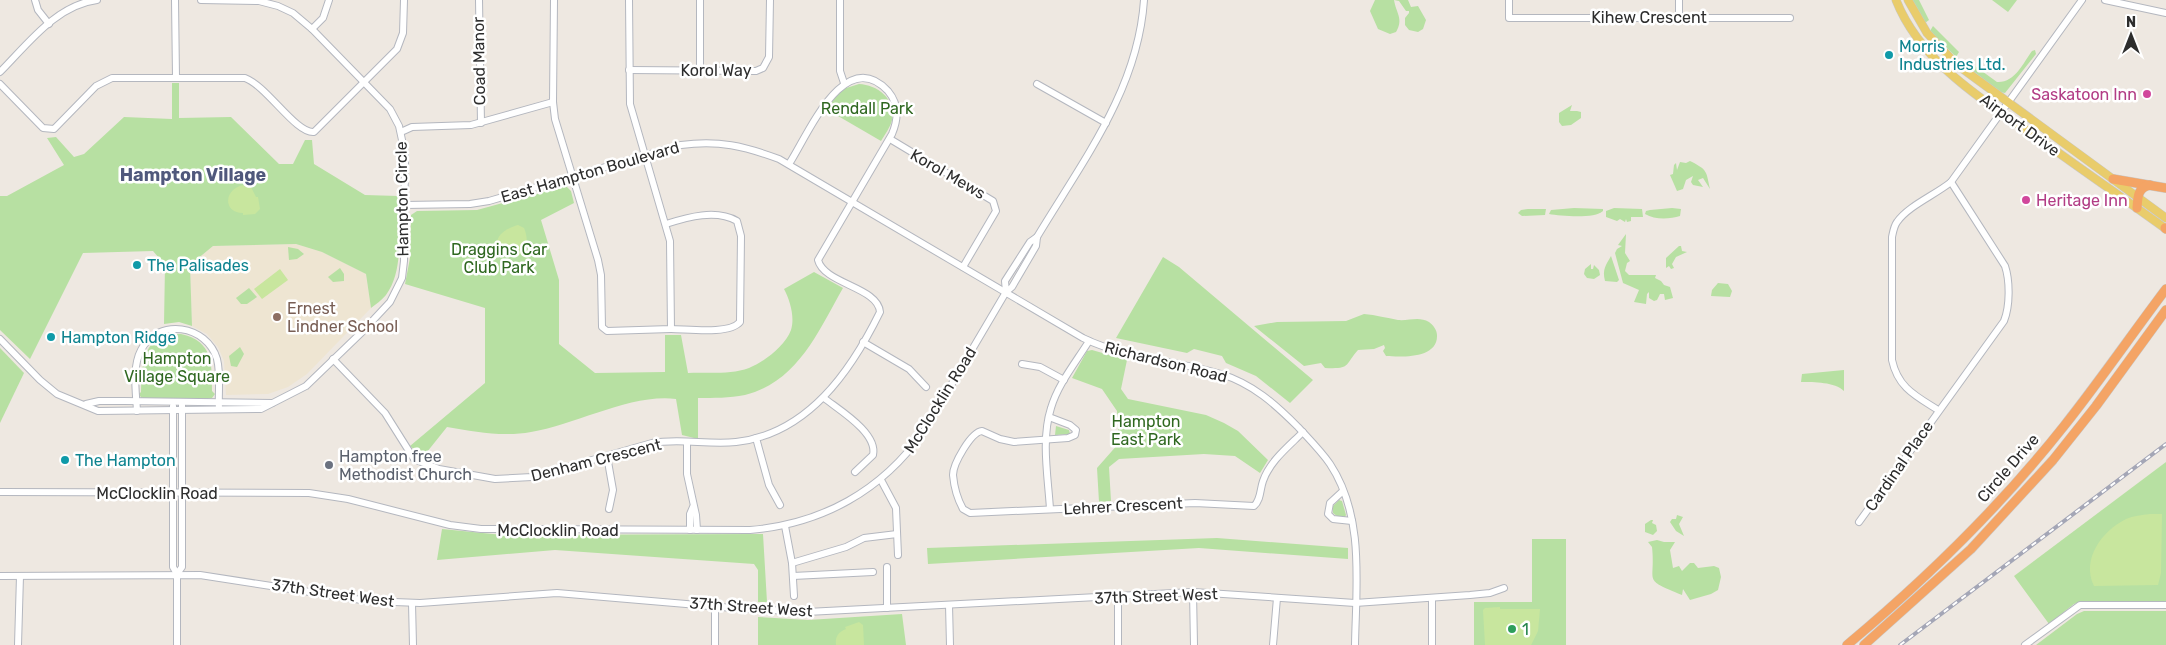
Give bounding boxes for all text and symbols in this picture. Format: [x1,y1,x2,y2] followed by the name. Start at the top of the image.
[1591,8,1707,27] street label: Kihew Crescent
[2106,10,2156,60] north arrow
[2126,14,2136,31] text: N
[469,17,489,105] street label: Coad Manor
[1899,37,2006,74] place label: Morris Industries Ltd.
[1883,49,1895,61] marker: Morris Industries Ltd.
[681,61,752,80] street label: Korol Way
[2031,85,2137,104] place label: Saskatoon Inn
[2141,88,2153,100] marker: Saskatoon Inn
[1976,90,2064,160] street label: Airport Drive
[821,99,914,118] park label: Rendall Park
[499,137,681,207] street label: East Hampton Boulevard
[391,141,413,257] street label: Hampton Circle
[907,145,989,203] street label: Korol Mews
[120,164,267,186] district label: Hampton Village
[2036,191,2128,210] place label: Heritage Inn
[2020,194,2032,206] marker: Heritage Inn
[451,240,547,277] park label: Draggins Car Club Park
[147,256,249,275] place label: The Palisades
[131,259,143,271] marker: The Palisades
[287,299,398,336] place label: Ernest Lindner School
[271,311,283,323] marker: Ernest Lindner School
[61,328,176,347] place label: Hampton Ridge
[45,331,57,343] marker: Hampton Ridge
[1103,338,1229,386] street label: Richardson Road
[900,343,980,457] street label: McClocklin Road
[124,349,230,386] park label: Hampton Village Square
[1111,412,1182,449] park label: Hampton East Park
[1861,417,1937,515] street label: Cardinal Place
[1973,430,2043,506] street label: Circle Drive
[529,435,663,485] street label: Denham Crescent
[339,447,472,484] place label: Hampton free Methodist Church
[75,451,176,470] place label: The Hampton
[59,454,71,466] marker: The Hampton
[323,459,335,471] marker: Hampton free Methodist Church
[96,484,218,503] street label: McClocklin Road
[1063,493,1183,519] street label: Lehrer Crescent
[497,521,619,540] street label: McClocklin Road
[271,575,395,611] street label: 37th Street West
[1094,584,1218,608] street label: 37th Street West
[689,593,813,621] street label: 37th Street West
[1522,620,1529,639] place label: 1
[1506,623,1518,635] marker: 1

